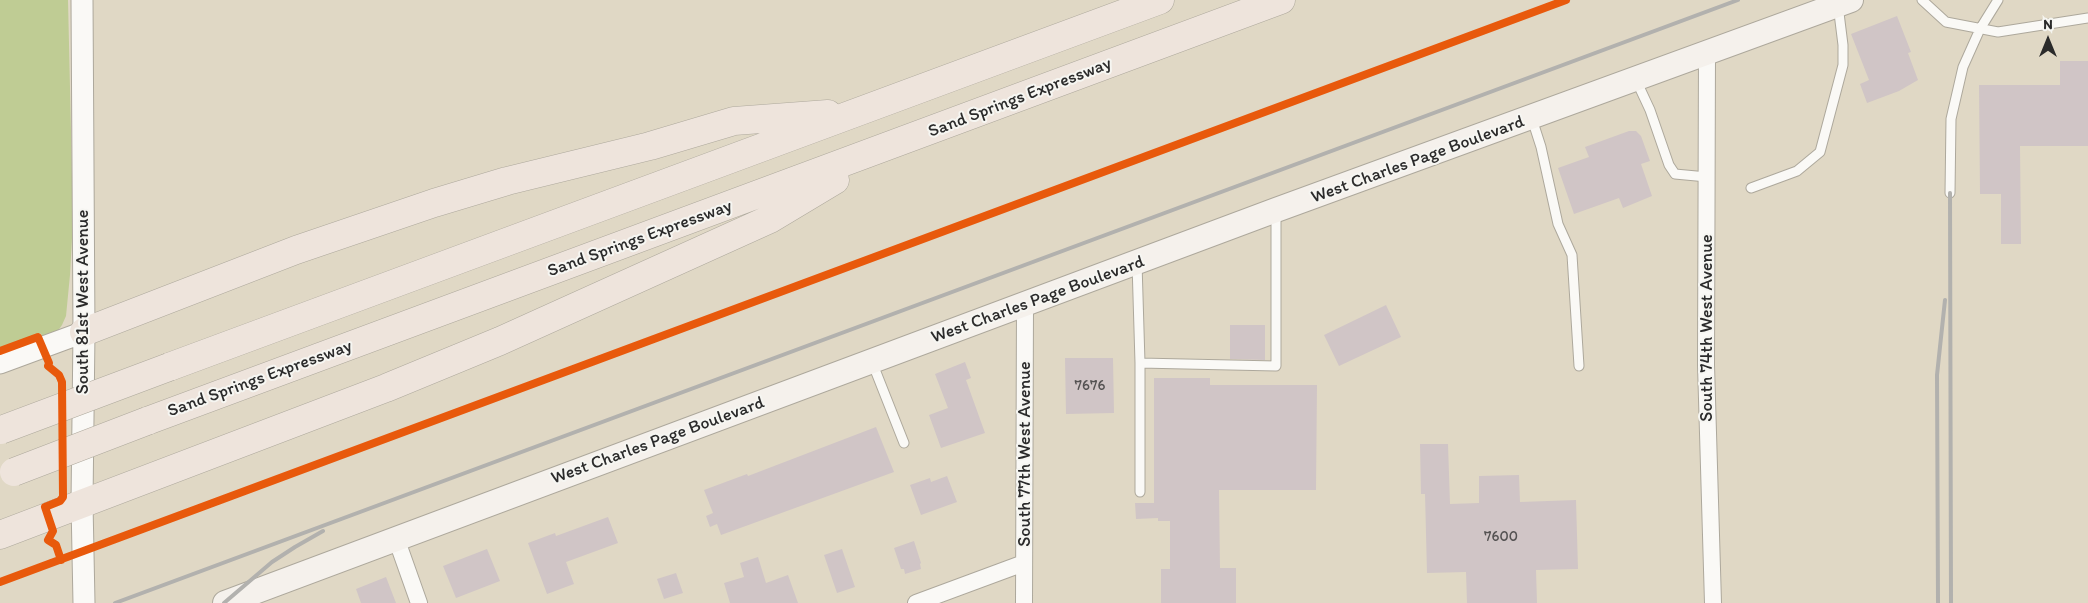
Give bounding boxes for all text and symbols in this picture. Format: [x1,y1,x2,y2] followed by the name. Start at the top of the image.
[2023,15,2073,65] north arrow
[2043,16,2053,33] text: N
[925,53,1115,143] street label: Sand Springs Expressway
[1308,111,1528,209] street label: West Charles Page Boulevard
[545,196,735,282] street label: Sand Springs Expressway
[72,210,94,394] street label: South 81st West Avenue
[1696,234,1718,422] street label: South 74th West Avenue
[928,251,1148,349] street label: West Charles Page Boulevard
[165,336,355,422] street label: Sand Springs Expressway
[1014,361,1036,547] street label: South 77th West Avenue
[1075,377,1105,395] house number: 7676
[548,392,768,490] street label: West Charles Page Boulevard
[1484,528,1518,546] house number: 7600

